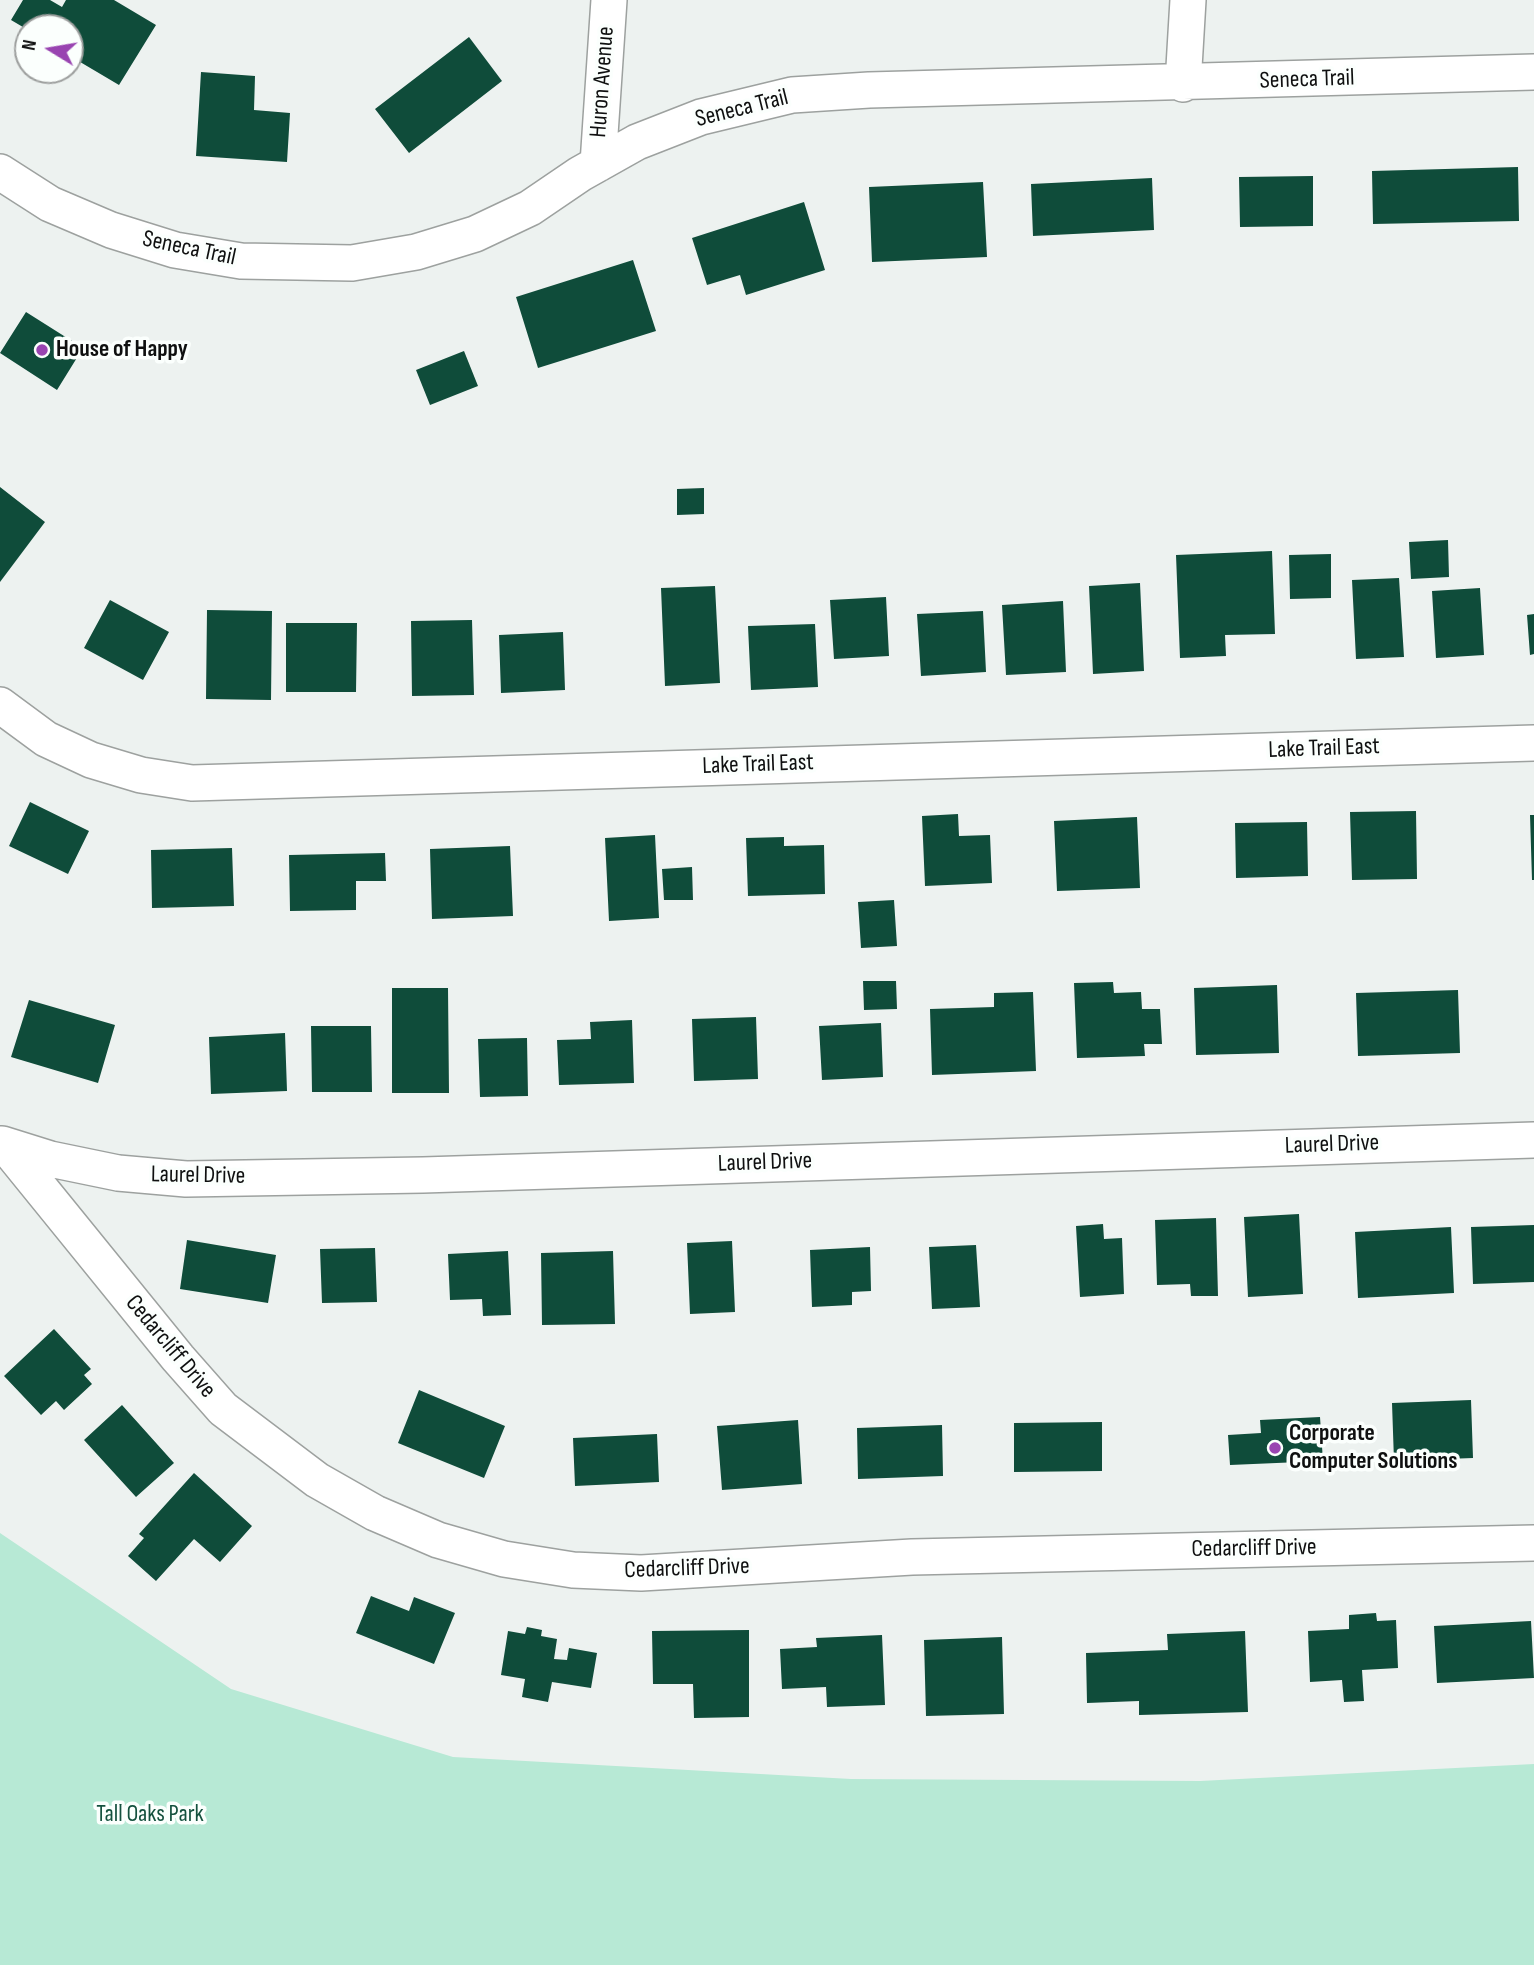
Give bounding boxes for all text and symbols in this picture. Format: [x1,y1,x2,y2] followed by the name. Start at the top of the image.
[14,14,84,84] north arrow
[585,25,621,139] street label: Huron Avenue
[18,38,42,52] text: N
[1259,64,1355,96] street label: Seneca Trail
[693,84,791,134] street label: Seneca Trail
[140,225,238,273] street label: Seneca Trail
[56,336,188,364] place label: House of Happy
[34,342,50,358] marker: House of Happy
[1268,733,1380,765] street label: Lake Trail East
[702,749,814,781] street label: Lake Trail East
[1284,1129,1380,1161] street label: Laurel Drive
[717,1147,813,1179] street label: Laurel Drive
[151,1161,245,1191] street label: Laurel Drive
[119,1290,221,1404] street label: Cedarcliff Drive
[1289,1420,1457,1476] place label: Corporate Computer Solutions
[1267,1440,1283,1456] marker: Corporate Computer Solutions
[1191,1534,1317,1564] street label: Cedarcliff Drive
[624,1552,750,1586] street label: Cedarcliff Drive
[96,1801,204,1829] park label: Tall Oaks Park

